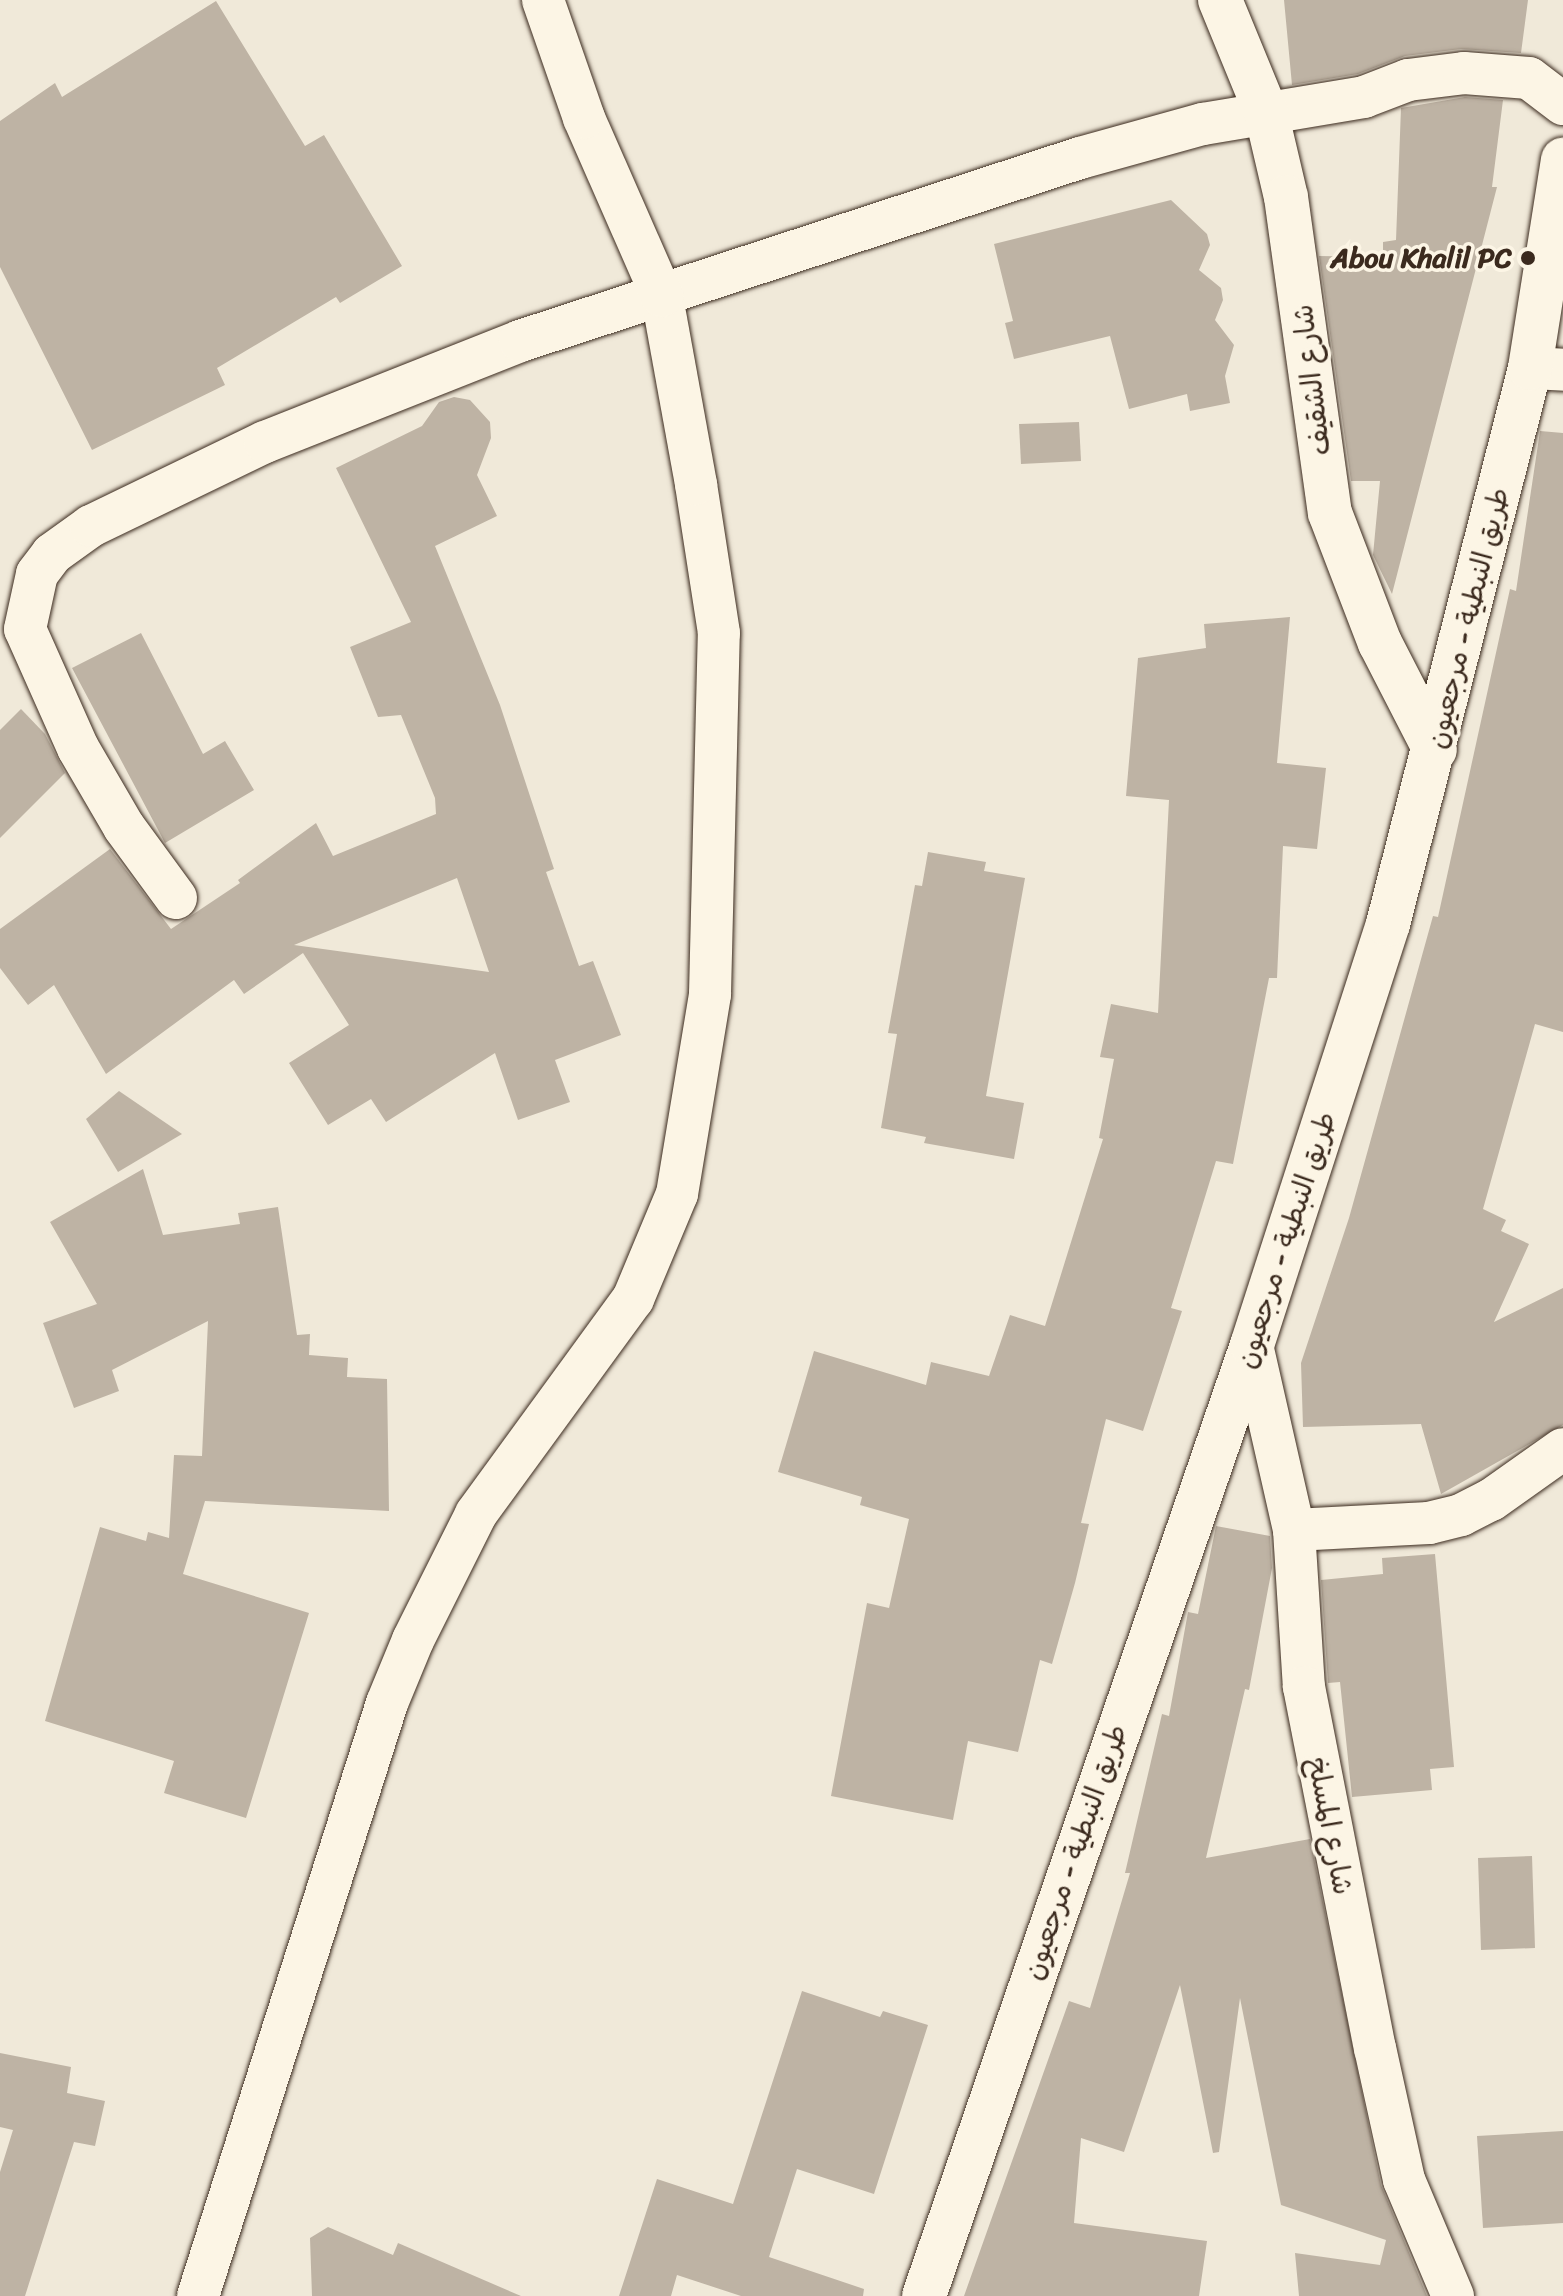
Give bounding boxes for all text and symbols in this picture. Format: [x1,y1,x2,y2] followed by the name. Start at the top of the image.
[1331,241,1512,275] place label: Abou Khalil PC
[1519,249,1537,267] marker: Abou Khalil PC
[1286,303,1338,457] street label: شارع الشقيف
[1419,484,1517,752] street label: طريق النبطية - مرجعيون
[1229,1108,1343,1372] street label: طريق النبطية - مرجعيون
[1016,1720,1134,1984] street label: طريق النبطية - مرجعيون
[1300,1754,1360,1898] street label: شارع المسلخ

